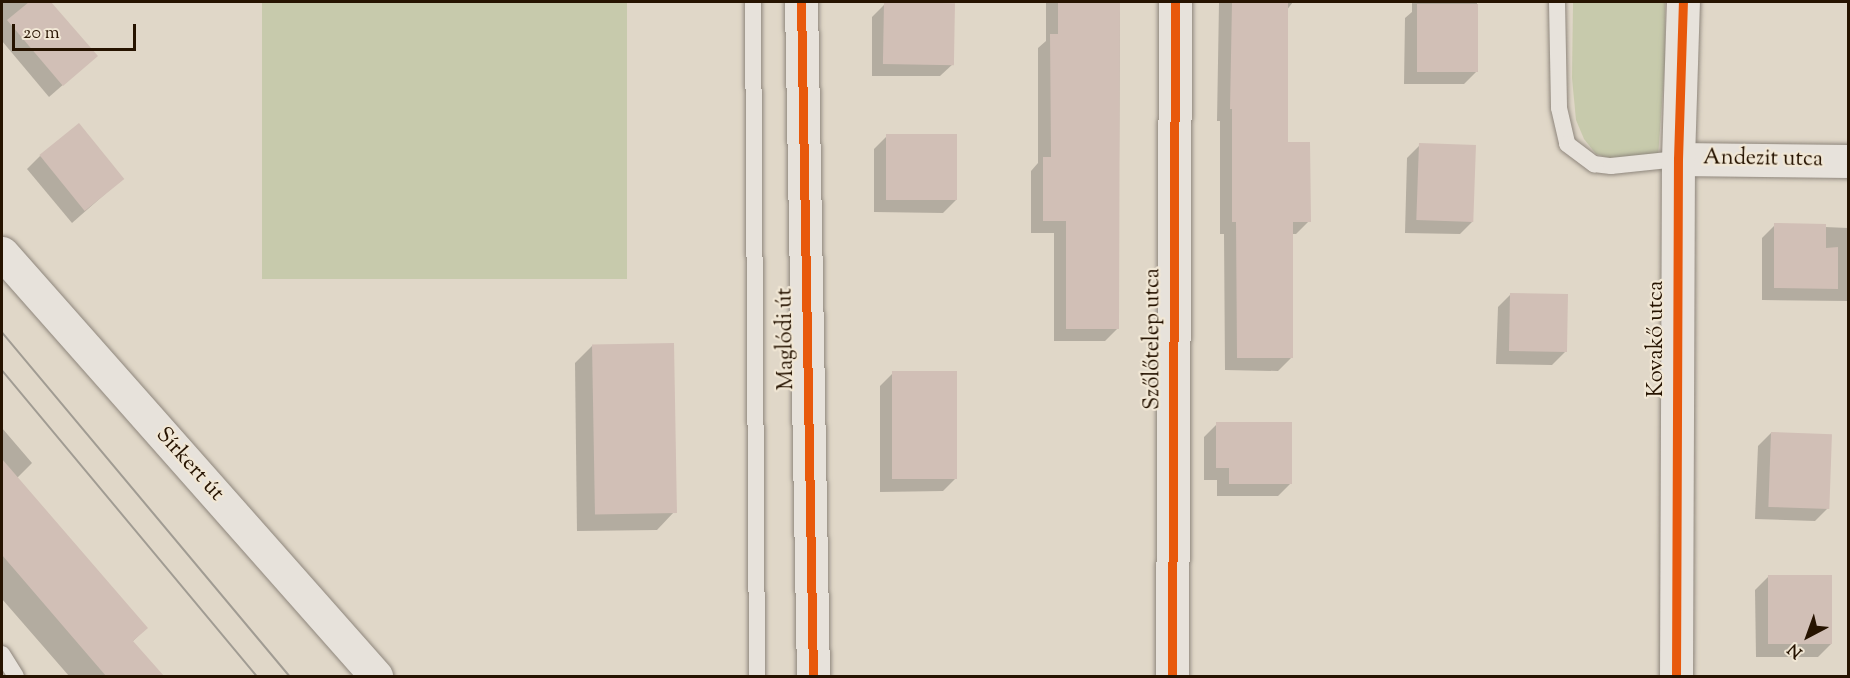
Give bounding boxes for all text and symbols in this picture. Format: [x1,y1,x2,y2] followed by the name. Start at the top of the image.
[15,12,140,50] scale bar
[23,21,60,47] text: 20 m
[1703,146,1823,174] street label: Andezit utca
[1141,268,1167,410] street label: Szőlőtelep utca
[1645,281,1671,397] street label: Kovakő utca
[773,288,801,390] street label: Maglódi út
[149,423,229,507] street label: Sírkert út
[1778,606,1838,666] north arrow
[1783,637,1808,663] text: N

